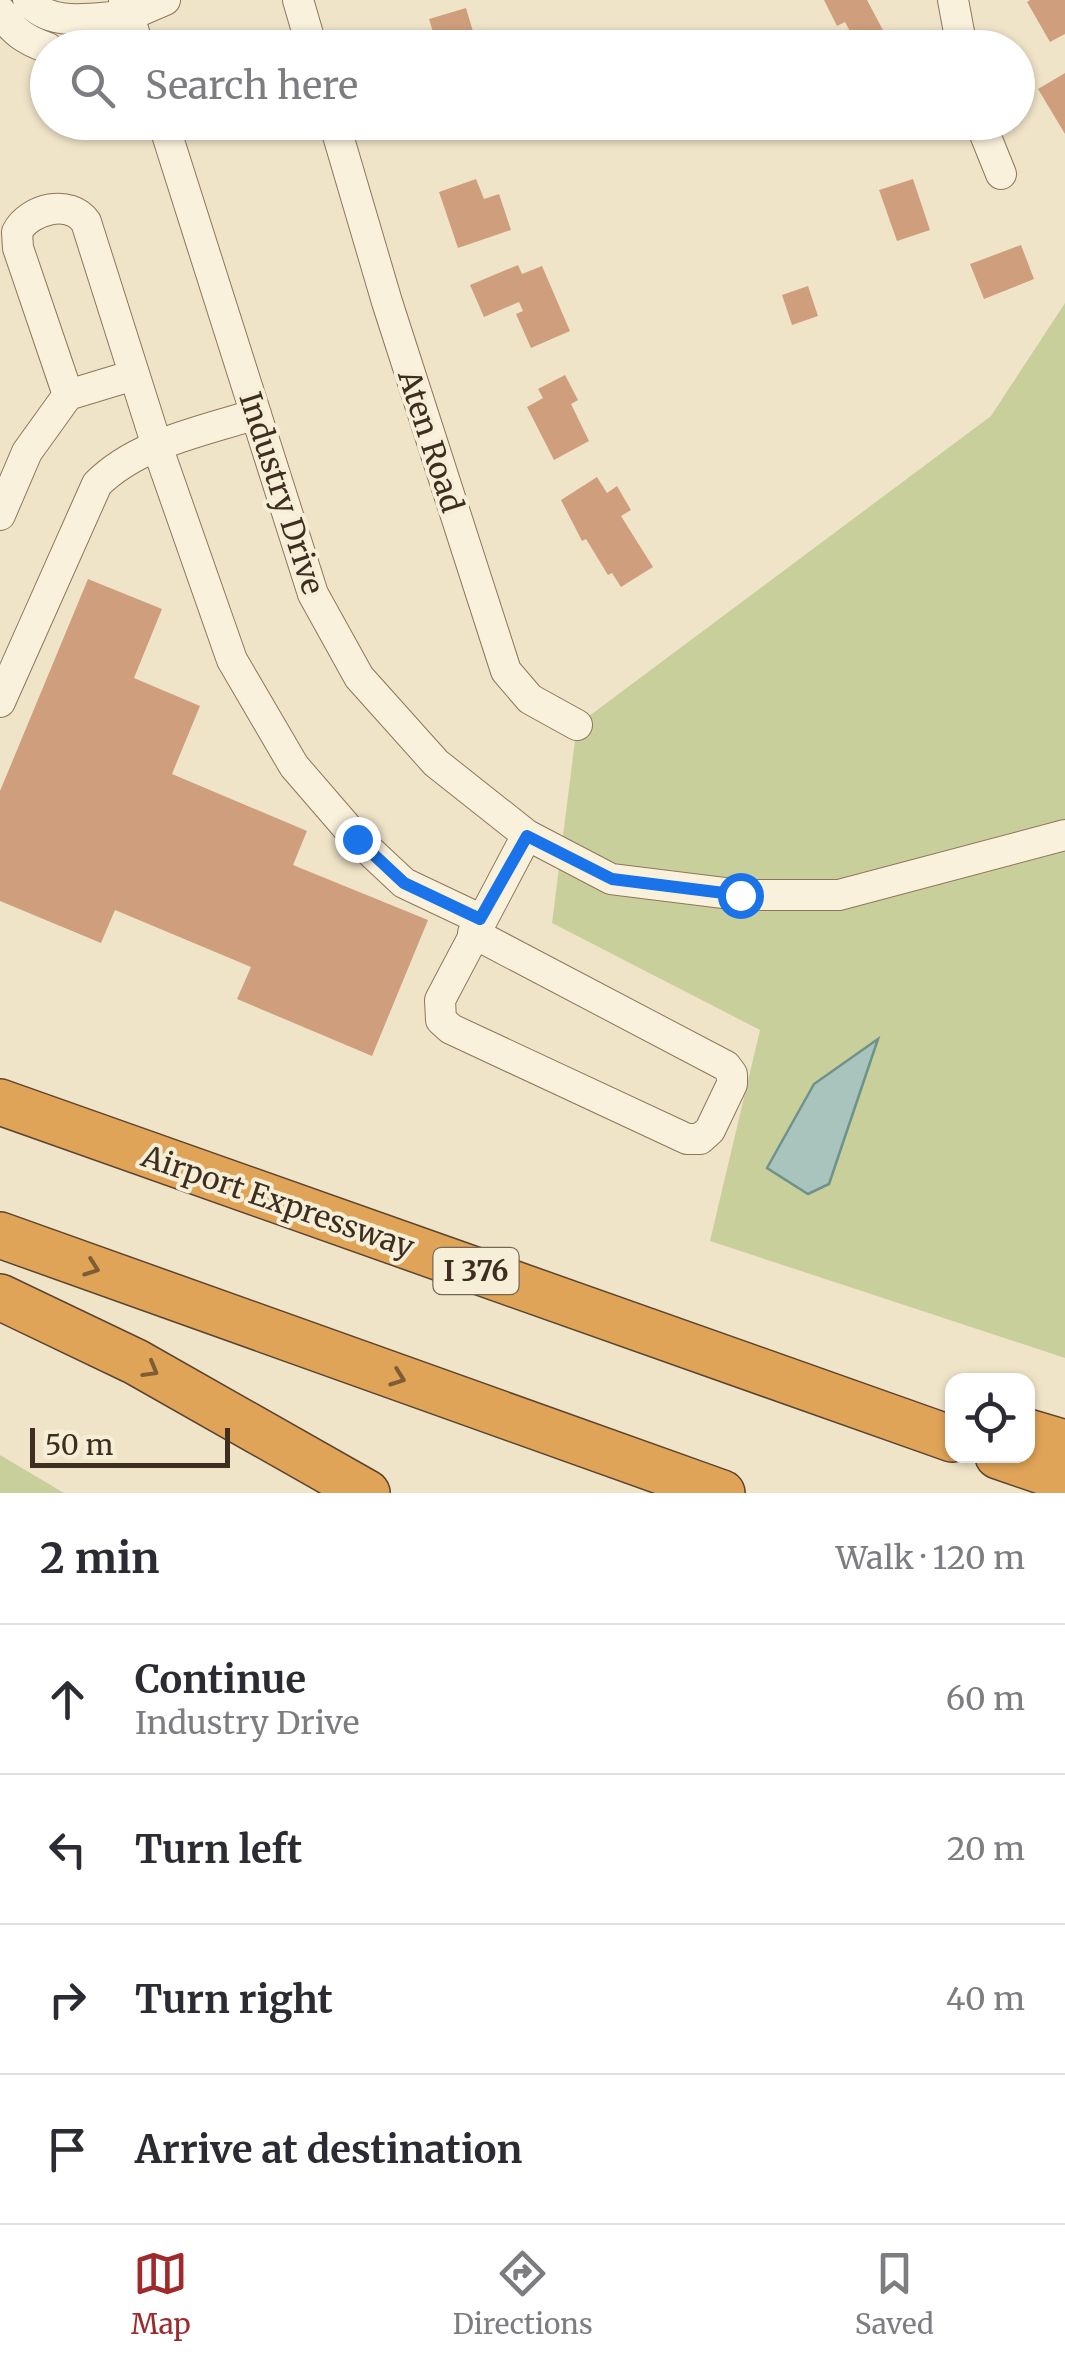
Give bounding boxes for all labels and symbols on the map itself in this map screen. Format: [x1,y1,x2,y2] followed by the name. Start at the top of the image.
[390,364,472,517] street label: Aten Road
[231,387,333,599] street label: Industry Drive
[335,817,381,863] route end
[718,873,764,919] route start
[136,1136,420,1266] street label: Airport Expressway
[434,1248,518,1294] road number: I 376
[82,1256,99,1277] one-way arrow
[140,1358,158,1378] one-way arrow
[388,1366,405,1387] one-way arrow
[30,1423,230,1468] scale bar

